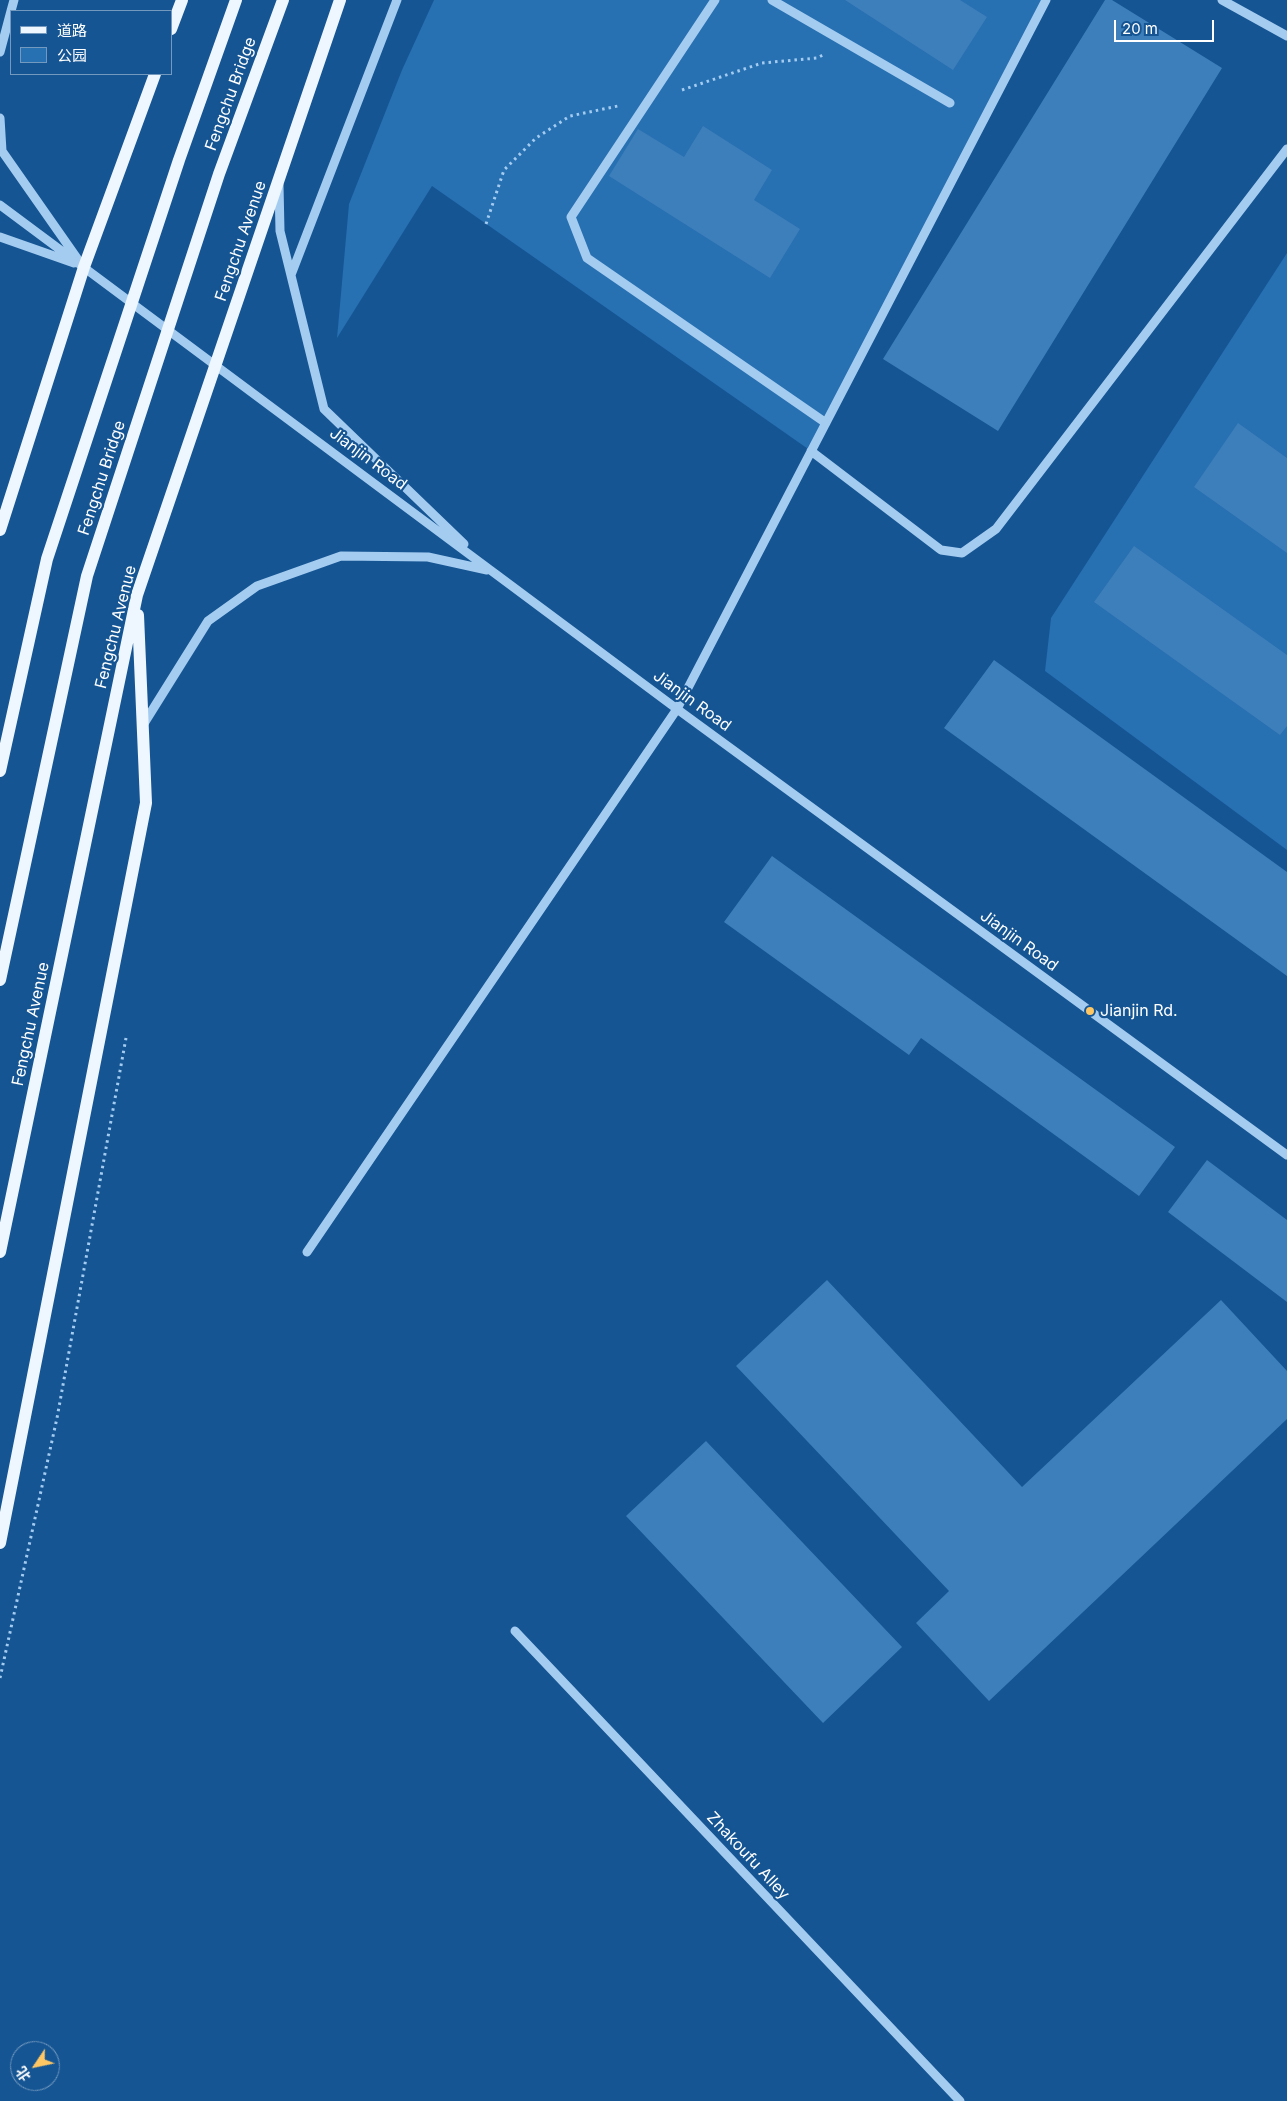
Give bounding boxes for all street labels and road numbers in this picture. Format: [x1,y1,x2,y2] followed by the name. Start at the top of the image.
[202,35,260,153] street label: Fengchu Bridge
[211,178,271,304] street label: Fengchu Avenue
[74,418,130,538] street label: Fengchu Bridge
[326,424,410,494] street label: Jianjin Road
[91,563,141,691] street label: Fengchu Avenue
[649,666,735,736] street label: Jianjin Road
[976,906,1062,976] street label: Jianjin Road
[8,960,54,1088] street label: Fengchu Avenue
[703,1808,793,1904] street label: Zhakoufu Alley

